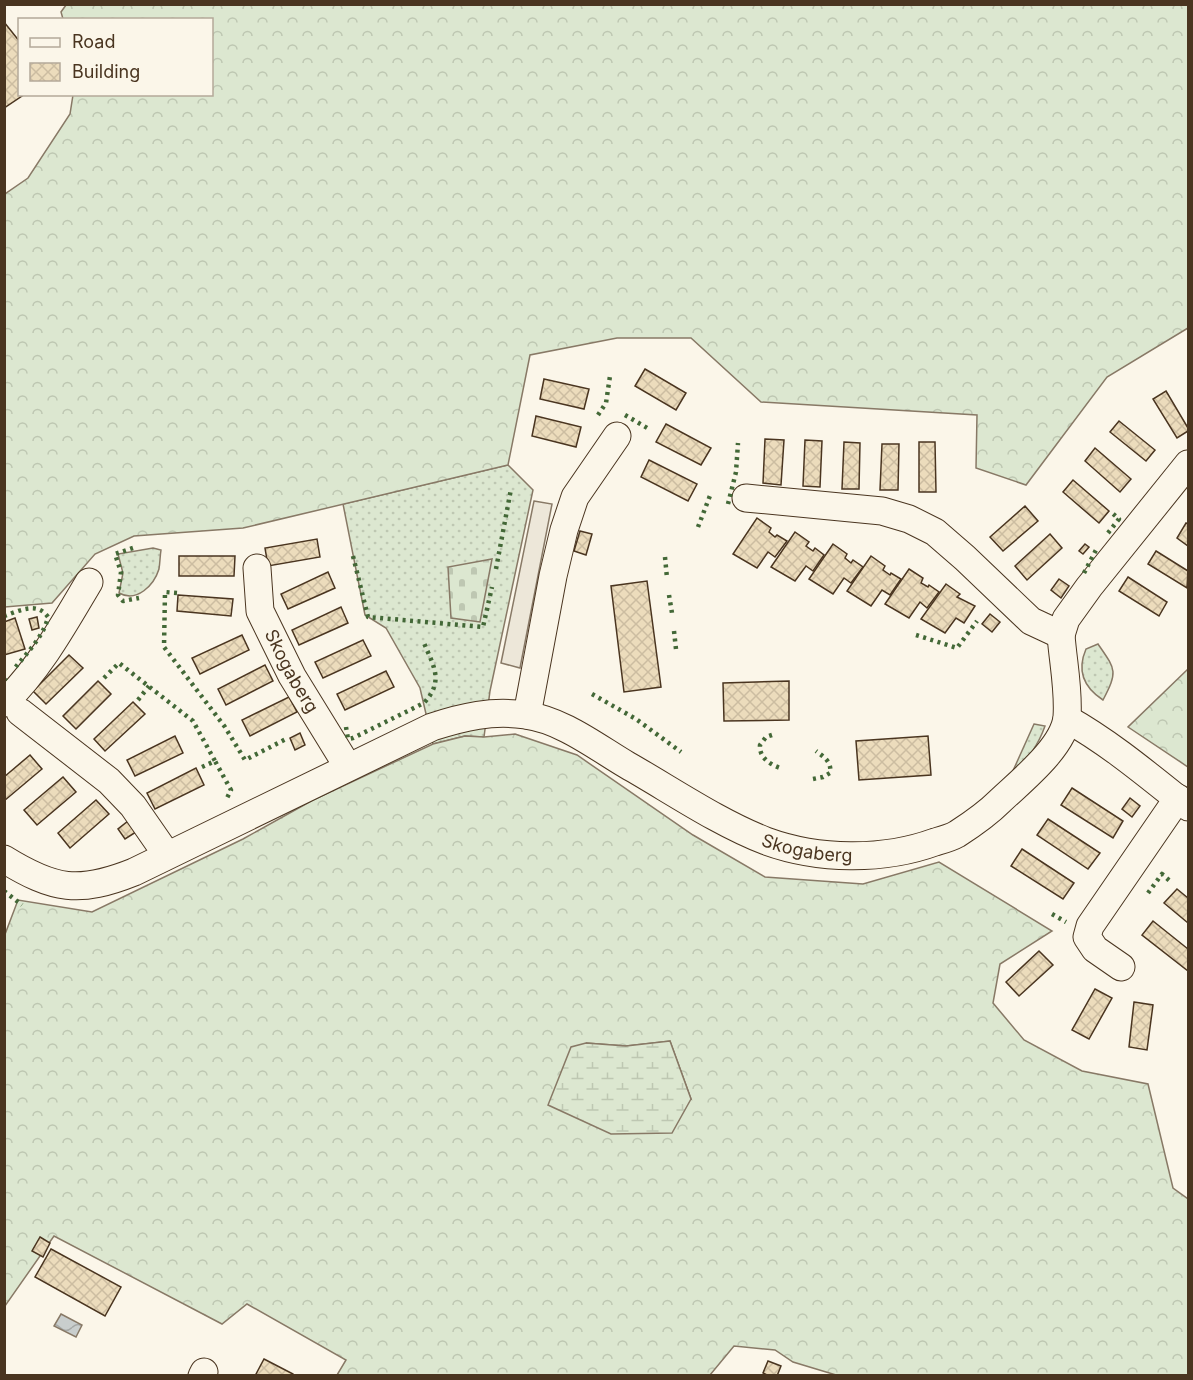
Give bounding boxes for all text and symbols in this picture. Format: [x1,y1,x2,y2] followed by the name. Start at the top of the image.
[18,18,213,96] legend
[72,31,115,52] text: Road
[72,61,140,82] text: Building
[261,626,323,717] street label: Skogaberg
[759,829,853,866] street label: Skogaberg

